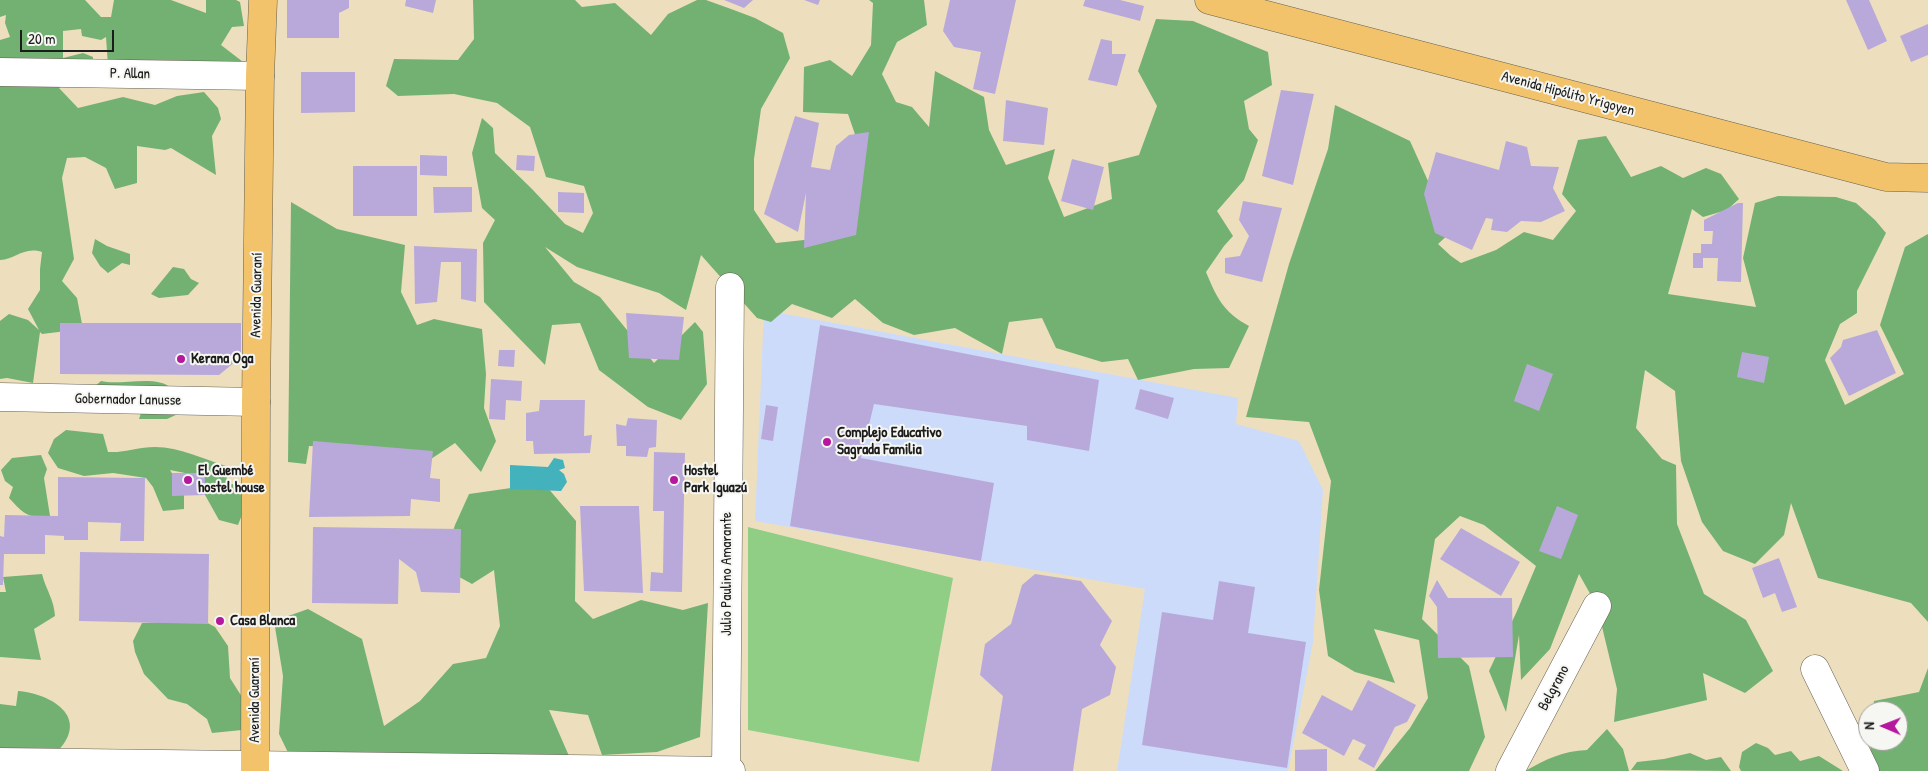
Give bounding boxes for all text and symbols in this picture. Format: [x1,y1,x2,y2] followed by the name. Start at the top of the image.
[22,20,116,52] scale bar
[28,28,55,49] text: 20 m
[110,65,150,83] street label: P. Allan
[1499,68,1637,120] street label: Avenida Hipólito Yrigoyen
[247,252,267,338] street label: Avenida Guaraní
[191,350,253,368] place label: Kerana Oga
[175,353,187,365] marker: Kerana Oga
[74,390,182,410] street label: Gobernador Lanusse
[837,424,942,459] place label: Complejo Educativo Sagrada Familia
[821,436,833,448] marker: Complejo Educativo Sagrada Familia
[198,462,265,497] place label: El Guembé hostel house
[684,462,747,497] place label: Hostel Park Iguazú
[182,474,194,486] marker: El Guembé hostel house
[668,474,680,486] marker: Hostel Park Iguazú
[718,512,736,636] street label: Julio Paulino Amarante
[230,612,295,630] place label: Casa Blanca
[214,615,226,627] marker: Casa Blanca
[246,657,264,743] street label: Avenida Guaraní
[1535,662,1573,714] street label: Belgrano
[1858,701,1908,751] north arrow
[1859,722,1878,730] text: N

